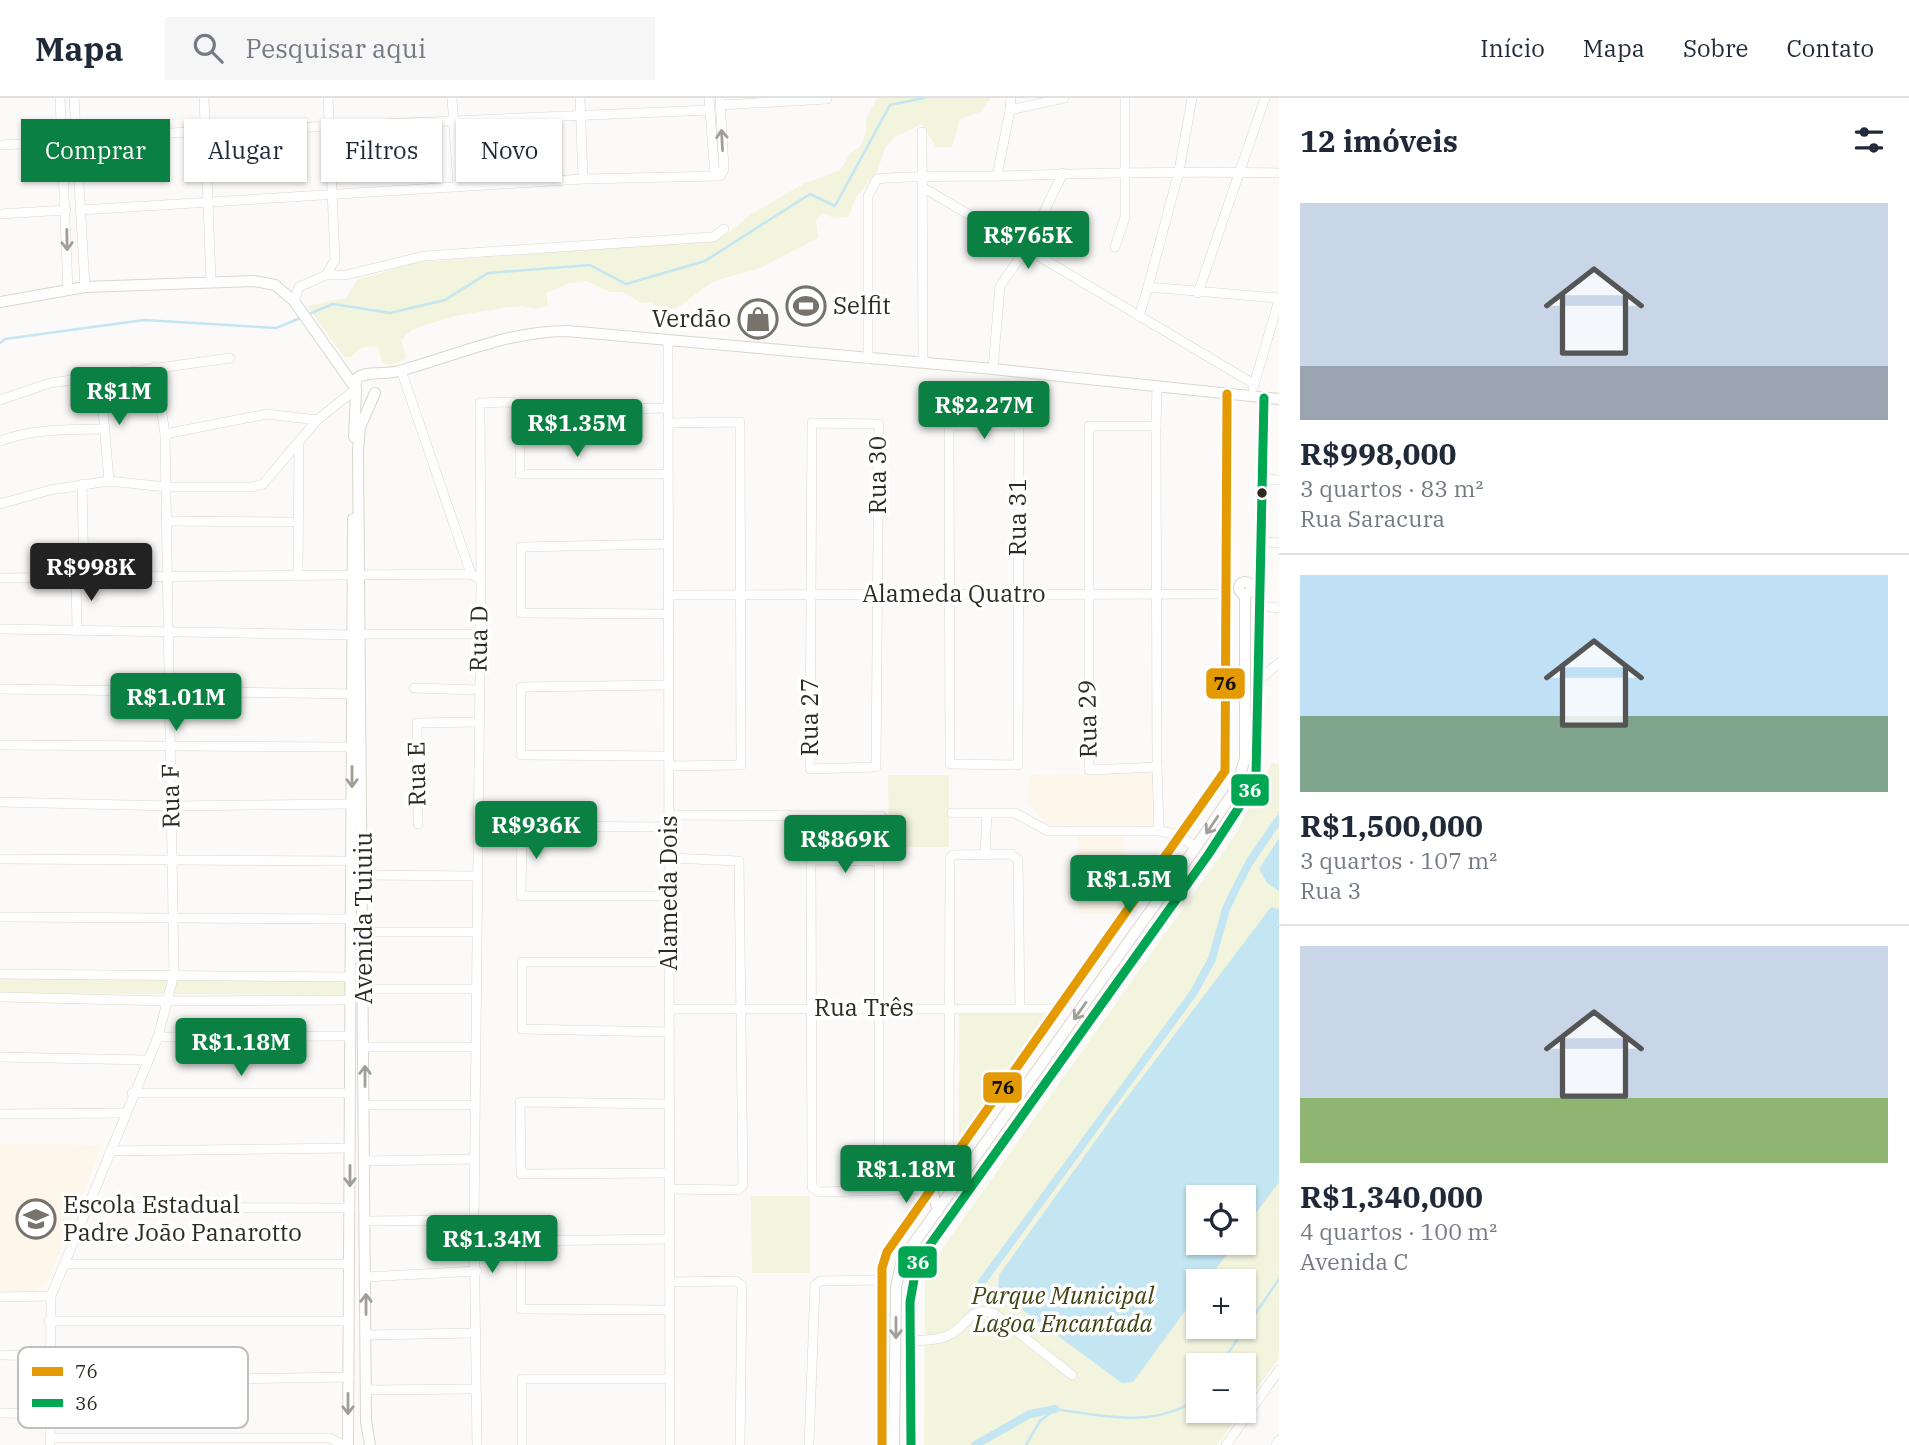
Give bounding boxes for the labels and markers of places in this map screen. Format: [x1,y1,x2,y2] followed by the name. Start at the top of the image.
[971,212,1085,271] pin: R$765K
[785,285,827,327] sports icon: Selfit
[833,289,891,321] place label: Selfit
[737,298,779,340] shop icon: Verdão
[652,302,731,334] place label: Verdão
[78,368,160,427] pin: R$1M
[919,382,1049,441] pin: R$2.27M
[512,400,642,459] pin: R$1.35M
[1255,486,1269,500] unlabelled marker
[34,544,148,603] pin: R$998K
[111,674,241,733] pin: R$1.01M
[479,802,593,861] pin: R$936K
[788,816,902,875] pin: R$869K
[1072,856,1186,915] pin: R$1.5M
[176,1018,306,1078] pin: R$1.18M
[841,1146,971,1205] pin: R$1.18M
[63,1188,302,1248] place label: Escola Estadual Padre João Panarotto
[15,1198,57,1240] school or university icon: Escola Estadual Padre João Panarotto
[427,1216,557,1275] pin: R$1.34M

